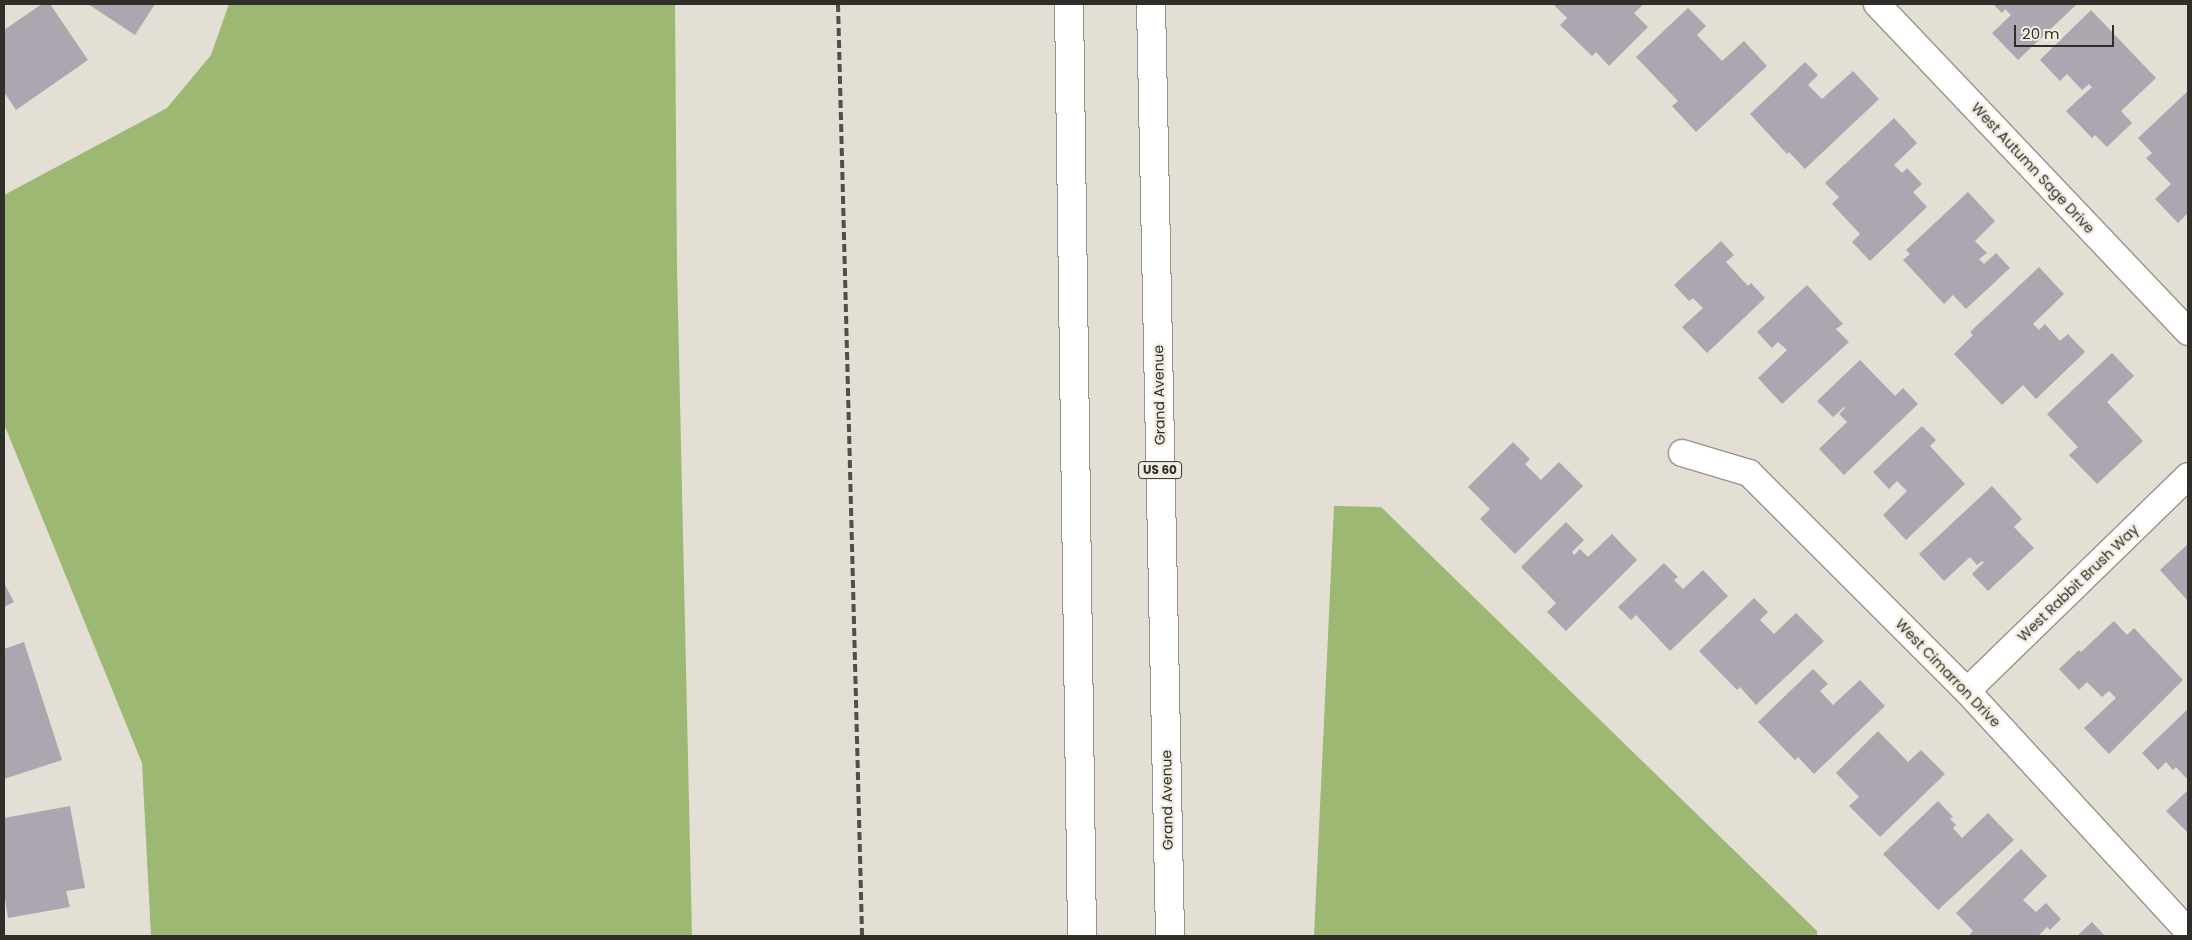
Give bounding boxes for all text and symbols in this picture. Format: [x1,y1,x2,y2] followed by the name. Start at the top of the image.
[2017,15,2117,47] scale bar
[2022,23,2060,44] text: 20 m
[1968,99,2098,237] street label: West Autumn Sage Drive
[1150,345,1168,445] street label: Grand Avenue
[1138,460,1182,480] road number: US 60
[2014,521,2142,645] street label: West Rabbit Brush Way
[1892,615,2004,731] street label: West Cimarron Drive
[1158,750,1176,850] street label: Grand Avenue

